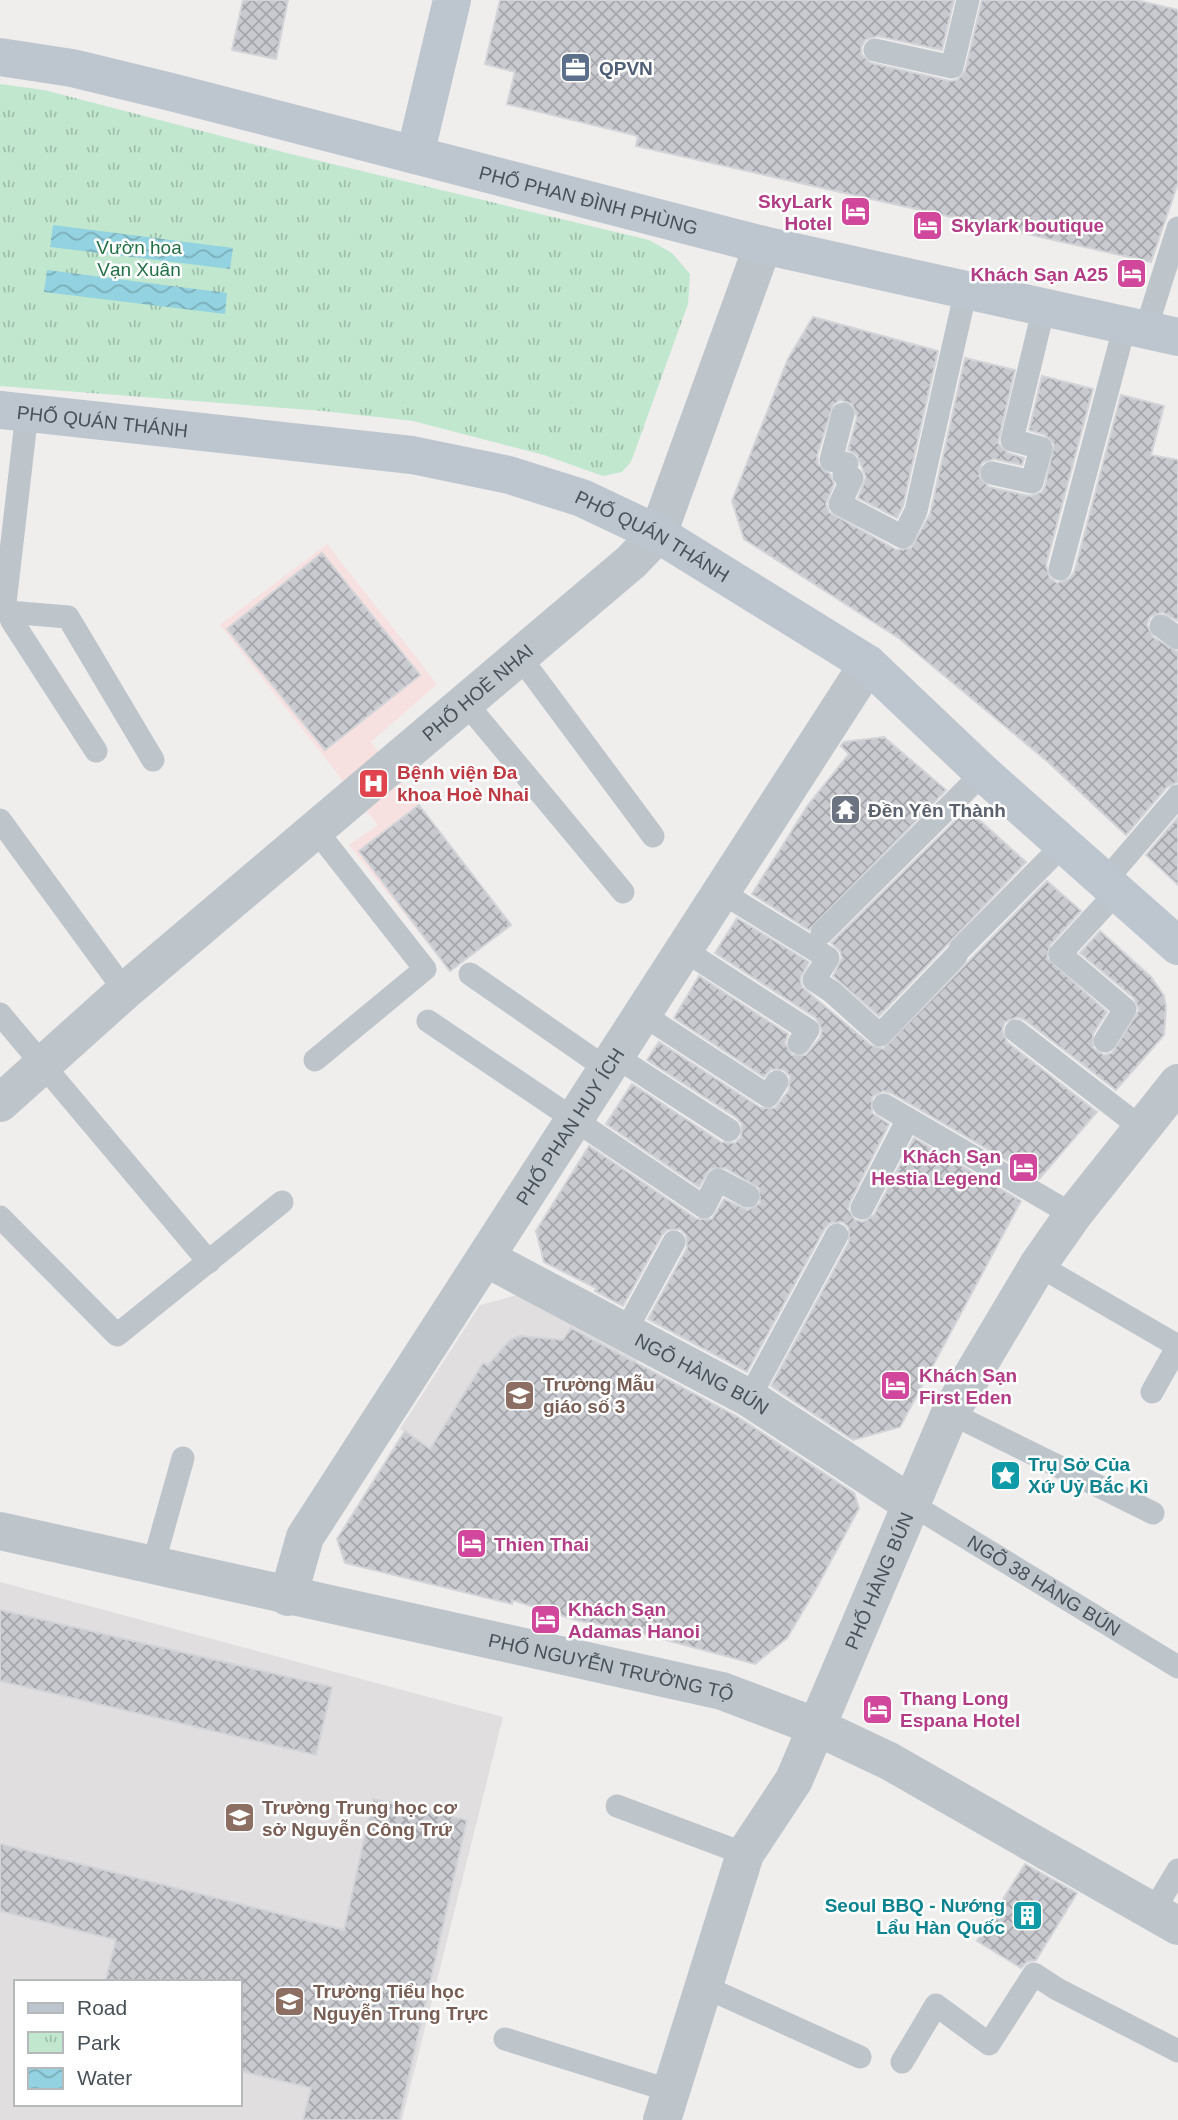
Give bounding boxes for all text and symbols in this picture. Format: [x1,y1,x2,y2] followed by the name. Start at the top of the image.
[559,51,593,85] office icon: QPVN
[599,58,653,79] place label: QPVN
[477,162,700,238] street label: PHỐ PHAN ĐÌNH PHÙNG
[758,191,832,234] place label: SkyLark Hotel
[838,195,872,229] hotel icon: SkyLark Hotel
[911,208,945,242] hotel icon: Skylark boutique
[951,215,1104,236] place label: Skylark boutique
[96,237,182,280] park label: Vườn hoa Vạn Xuân
[1114,257,1148,291] hotel icon: Khách Sạn A25
[970,264,1108,285] place label: Khách Sạn A25
[16,401,189,441] street label: PHỐ QUÁN THÁNH
[572,486,733,586] street label: PHỐ QUÁN THÁNH
[418,639,537,745] street label: PHỐ HOÈ NHAI
[397,762,529,805] place label: Bệnh viện Đa khoa Hoè Nhai
[357,766,391,800] hospital icon: Bệnh viện Đa khoa Hoè Nhai
[828,793,862,827] temple icon: Đền Yên Thành
[868,800,1006,821] place label: Đền Yên Thành
[512,1044,628,1209] street label: PHỐ PHAN HUY ÍCH
[871,1146,1001,1189] place label: Khách Sạn Hestia Legend
[1007,1150,1041,1184] hotel icon: Khách Sạn Hestia Legend
[632,1329,773,1419] street label: NGÕ HÀNG BÚN
[919,1365,1017,1408] place label: Khách Sạn First Eden
[879,1369,913,1403] hotel icon: Khách Sạn First Eden
[543,1374,655,1417] place label: Trường Mẫu giáo số 3
[503,1378,537,1412] school or university icon: Trường Mẫu giáo số 3
[1028,1454,1148,1497] place label: Trụ Sở Của Xứ Uỷ Bắc Kì
[988,1458,1022,1492] place icon: Trụ Sở Của Xứ Uỷ Bắc Kì
[840,1509,917,1652] street label: PHỐ HÀNG BÚN
[454,1527,488,1561] hotel icon: Thien Thai
[964,1531,1124,1640] street label: NGÕ 38 HÀNG BÚN
[494,1534,589,1555] place label: Thien Thai
[568,1599,700,1642] place label: Khách Sạn Adamas Hanoi
[528,1603,562,1637] hotel icon: Khách Sạn Adamas Hanoi
[487,1629,737,1705] street label: PHỐ NGUYỄN TRƯỜNG TỘ
[900,1688,1020,1731] place label: Thang Long Espana Hotel
[860,1692,894,1726] hotel icon: Thang Long Espana Hotel
[262,1797,457,1840] place label: Trường Trung học cơ sở Nguyễn Công Trứ
[222,1801,256,1835] school or university icon: Trường Trung học cơ sở Nguyễn Công Trứ
[825,1895,1005,1938] place label: Seoul BBQ - Nướng Lẩu Hàn Quốc
[1011,1899,1045,1933] building icon: Seoul BBQ - Nướng Lẩu Hàn Quốc
[14,1980,242,2106] legend
[313,1981,489,2024] place label: Trường Tiểu học Nguyễn Trung Trực
[273,1985,307,2019] school or university icon: Trường Tiểu học Nguyễn Trung Trực
[77,1996,127,2019] text: Road
[77,2031,121,2054] text: Park
[77,2066,132,2089] text: Water

